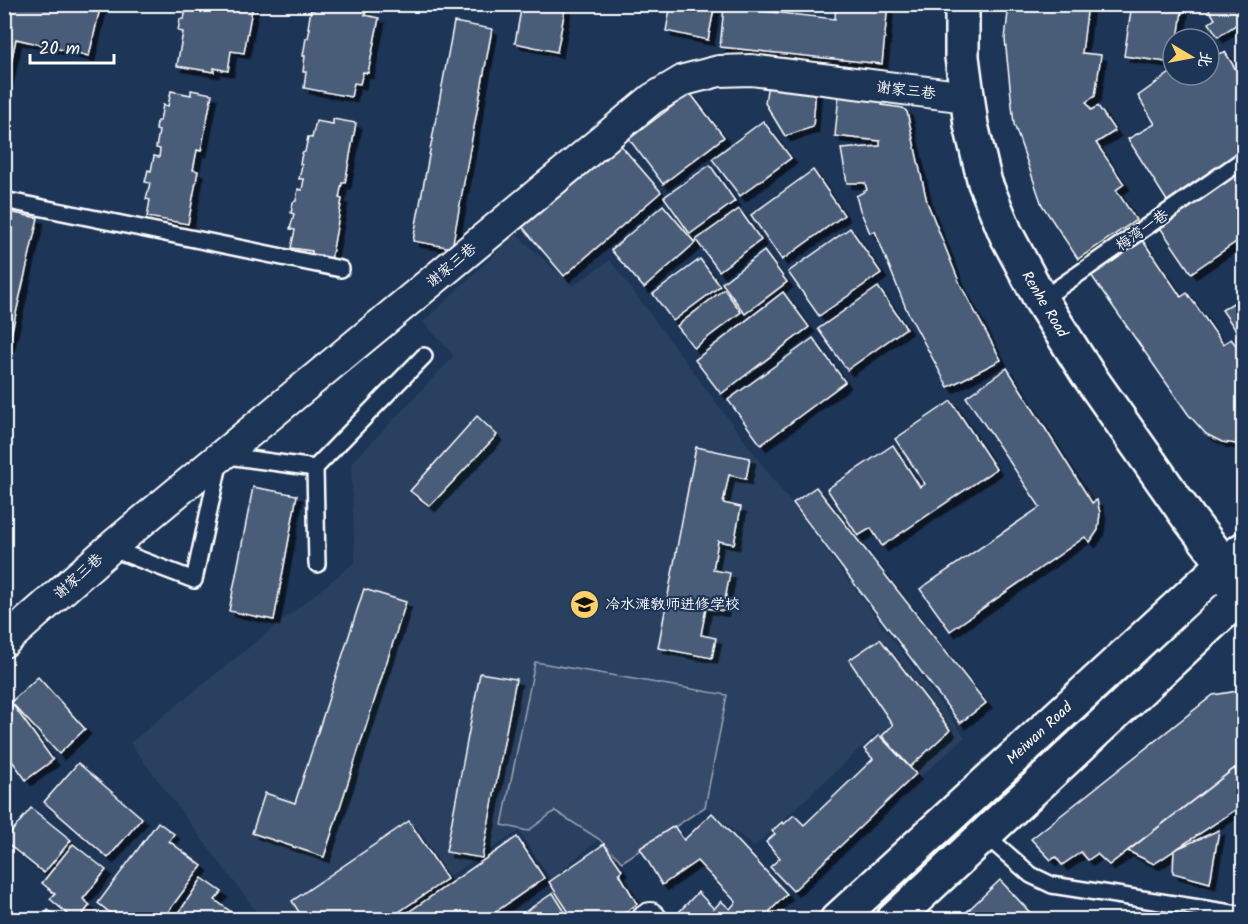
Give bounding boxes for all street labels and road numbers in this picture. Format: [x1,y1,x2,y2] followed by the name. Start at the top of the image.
[875,75,937,107] street label: 谢家三巷
[1111,204,1174,258] street label: 梅湾一巷
[421,237,482,294] street label: 谢家三巷
[1015,266,1074,343] street label: Renhe Road
[48,548,109,606] street label: 谢家三巷
[1001,696,1079,771] street label: Meiwan Road

